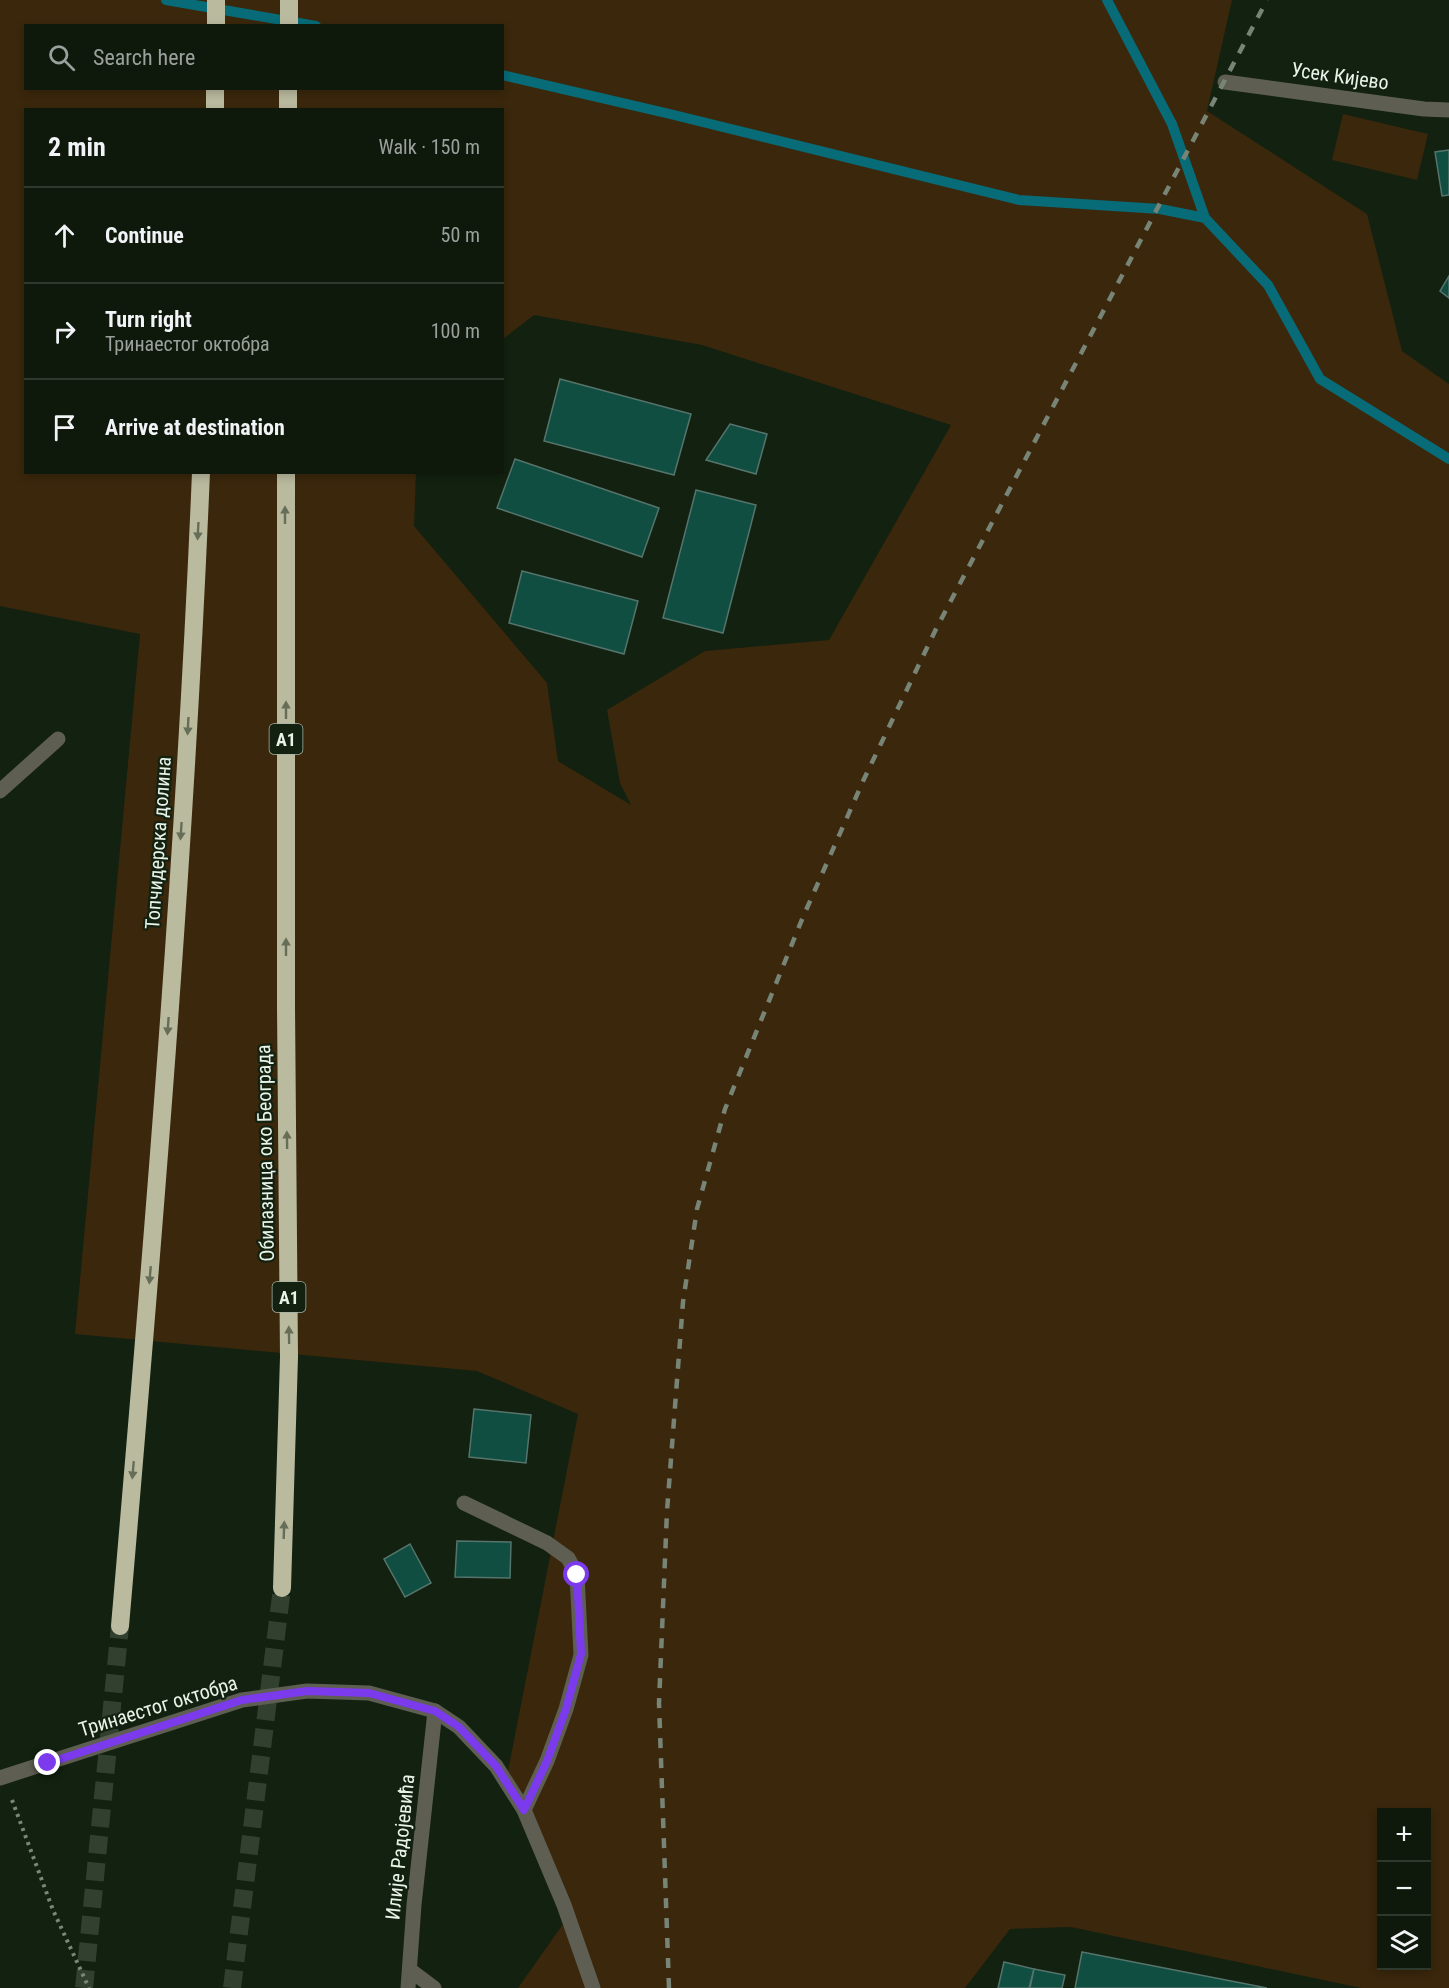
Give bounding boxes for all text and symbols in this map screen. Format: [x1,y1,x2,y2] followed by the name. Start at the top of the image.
[24,24,504,90] search box
[45,41,78,74] icon: search
[93,45,195,70] text: Search here
[1290,57,1390,95] street label: Усек Кијево
[48,132,106,162] text: 2 min
[379,135,480,159] text: Walk · 150 m
[48,219,81,252] icon: ahead
[105,223,184,248] text: Continue
[441,223,480,247] text: 50 m
[105,307,192,332] text: Turn right
[48,315,81,348] icon: right
[431,319,480,343] text: 100 m
[105,332,270,356] text: Тринаестог октобра
[48,411,81,444] icon: arrive
[105,415,285,440] text: Arrive at destination
[281,506,290,525] one-way arrow
[194,521,203,540] one-way arrow
[281,701,291,720] one-way arrow
[183,716,192,735] one-way arrow
[270,724,302,754] road number: A1
[140,756,176,930] street label: Топчидерска долина
[177,822,186,841] one-way arrow
[281,938,291,957] one-way arrow
[163,1016,173,1035] one-way arrow
[251,1044,279,1262] street label: Обилазница око Београда
[282,1130,292,1149] one-way arrow
[145,1266,155,1285] one-way arrow
[272,1282,306,1312] road number: A1
[284,1325,294,1344] one-way arrow
[128,1460,138,1479] one-way arrow
[279,1520,289,1539] one-way arrow
[563,1561,589,1587] route start
[76,1670,240,1742] street label: Тринаестог октобра
[34,1749,60,1775] route end
[380,1773,420,1921] street label: Илије Радојевића
[1377,1808,1431,1970] map controls
[1377,1808,1431,1862] button: +
[1377,1862,1431,1916] button: −
[1377,1916,1431,1970] button: layers

